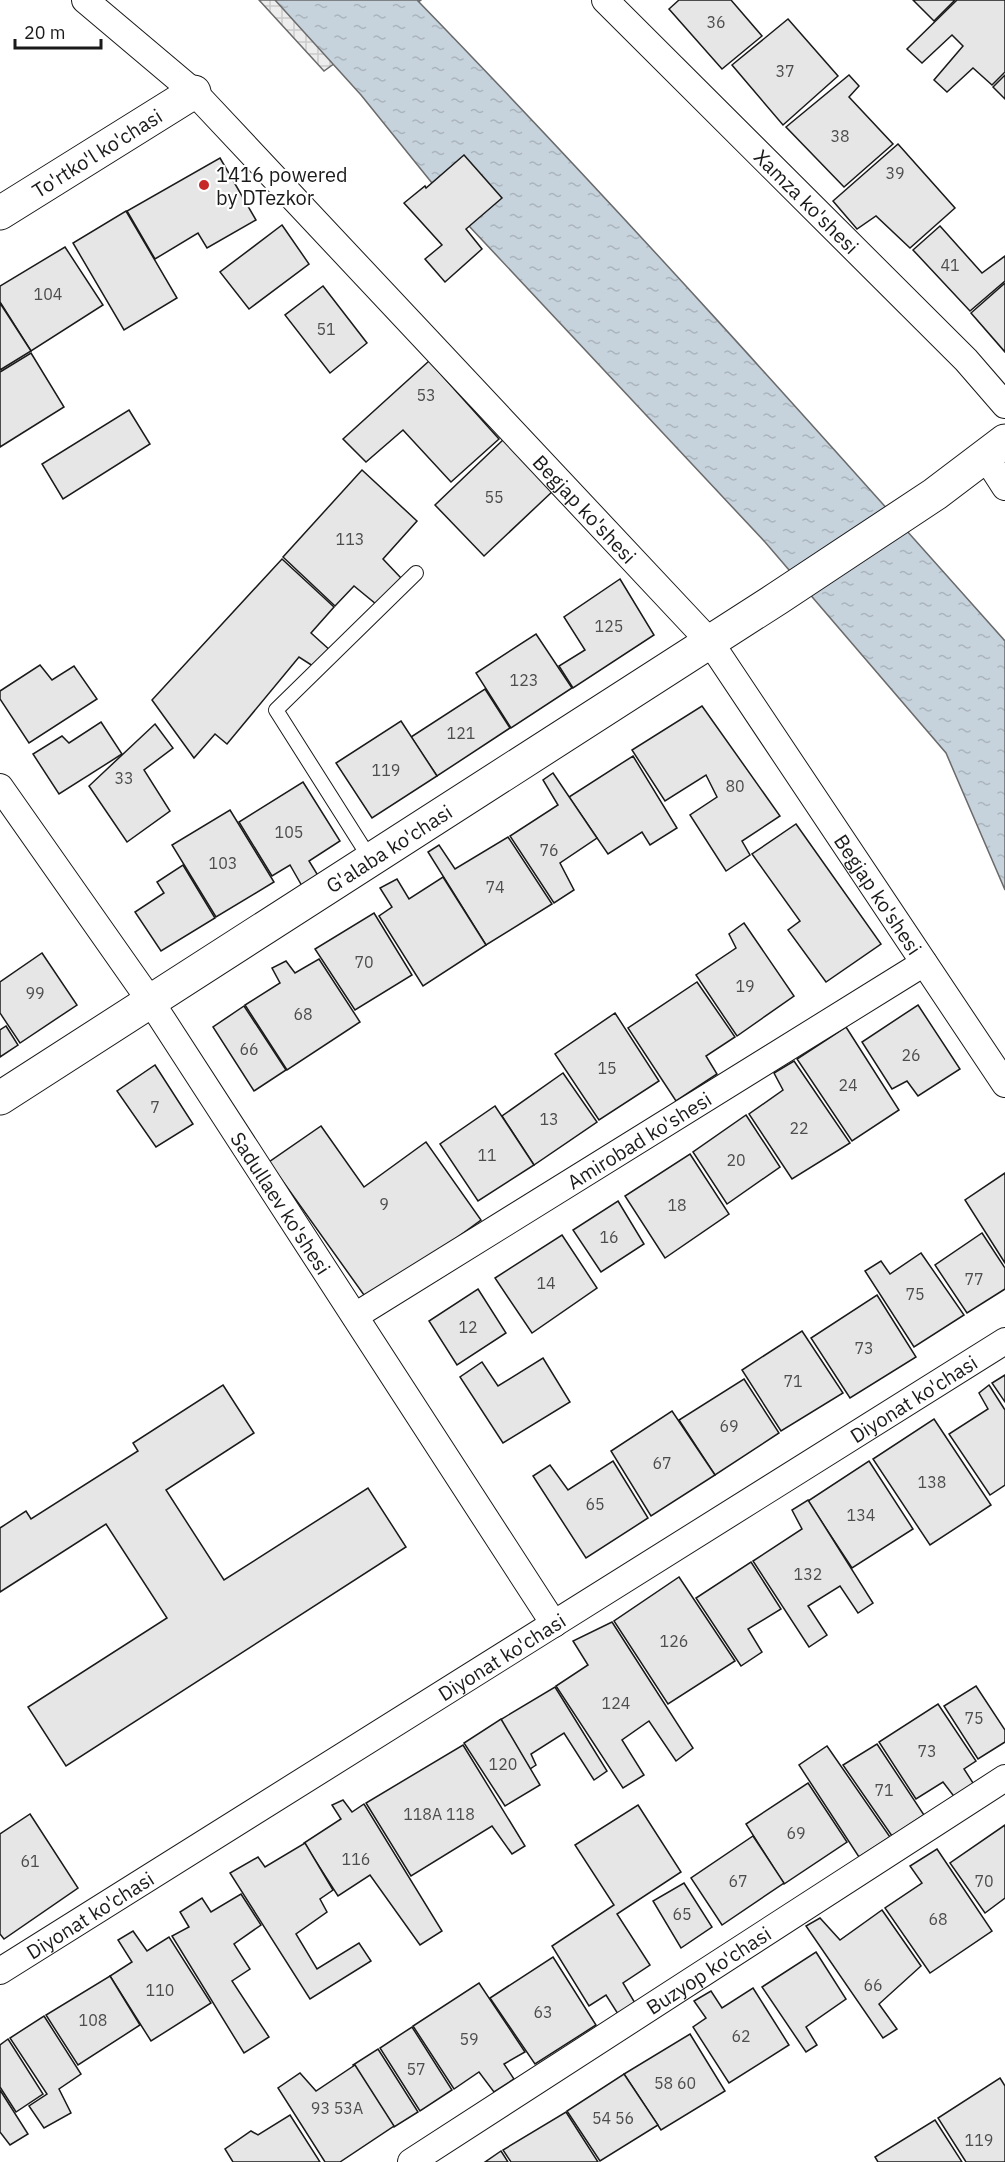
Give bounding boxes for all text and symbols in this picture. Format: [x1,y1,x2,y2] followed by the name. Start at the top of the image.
[15,12,100,50] scale bar
[706,12,726,32] house number: 36
[24,21,66,44] text: 20 m
[775,61,795,81] house number: 37
[27,102,167,203] street label: To'rtko'l ko'chasi
[830,126,850,146] house number: 38
[749,143,865,259] street label: Xamza ko'shesi
[216,161,347,211] place label: 1416 powered by DTezkor
[885,163,905,183] house number: 39
[197,178,211,192] marker: 1416 powered by DTezkor
[940,255,960,275] house number: 41
[34,284,62,304] house number: 104
[316,319,336,339] house number: 51
[416,385,436,405] house number: 53
[527,449,643,569] street label: Begjap ko'shesi
[484,487,504,507] house number: 55
[336,529,364,549] house number: 113
[595,616,623,636] house number: 125
[510,670,538,690] house number: 123
[447,723,475,743] house number: 121
[372,760,400,780] house number: 119
[114,768,134,788] house number: 33
[725,776,745,796] house number: 80
[320,798,457,899] street label: G'alaba ko'chasi
[275,822,303,842] house number: 105
[828,829,928,960] street label: Begjap ko'shesi
[539,840,559,860] house number: 76
[209,853,237,873] house number: 103
[485,877,505,897] house number: 74
[354,952,374,972] house number: 70
[735,976,755,996] house number: 19
[25,983,45,1003] house number: 99
[293,1004,313,1024] house number: 68
[239,1039,259,1059] house number: 66
[901,1045,921,1065] house number: 26
[597,1058,617,1078] house number: 15
[838,1075,858,1095] house number: 24
[562,1085,716,1195] street label: Amirobad ko'shesi
[150,1097,160,1117] house number: 7
[539,1109,559,1129] house number: 13
[789,1118,809,1138] house number: 22
[225,1126,337,1279] street label: Sadullaev ko'shesi
[477,1145,497,1165] house number: 11
[726,1150,746,1170] house number: 20
[379,1194,389,1214] house number: 9
[667,1195,687,1215] house number: 18
[599,1227,619,1247] house number: 16
[964,1269,984,1289] house number: 77
[536,1273,556,1293] house number: 14
[905,1284,925,1304] house number: 75
[458,1317,478,1337] house number: 12
[854,1338,874,1358] house number: 73
[844,1348,982,1449] street label: Diyonat ko'chasi
[783,1371,803,1391] house number: 71
[719,1416,739,1436] house number: 69
[652,1453,672,1473] house number: 67
[918,1472,946,1492] house number: 138
[585,1494,605,1514] house number: 65
[847,1505,875,1525] house number: 134
[794,1564,822,1584] house number: 132
[433,1606,570,1707] street label: Diyonat ko'chasi
[660,1631,688,1651] house number: 126
[602,1693,630,1713] house number: 124
[964,1708,984,1728] house number: 75
[917,1741,937,1761] house number: 73
[489,1754,517,1774] house number: 120
[874,1780,894,1800] house number: 71
[403,1804,475,1824] house number: 118A 118
[786,1823,806,1843] house number: 69
[342,1849,370,1869] house number: 116
[20,1851,40,1871] house number: 61
[21,1865,159,1965] street label: Diyonat ko'chasi
[728,1871,748,1891] house number: 67
[974,1871,994,1891] house number: 70
[672,1904,692,1924] house number: 65
[928,1909,948,1929] house number: 68
[641,1920,776,2020] street label: Buzyop ko'chasi
[863,1975,883,1995] house number: 66
[146,1980,174,2000] house number: 110
[533,2002,553,2022] house number: 63
[79,2010,107,2030] house number: 108
[731,2026,751,2046] house number: 62
[459,2029,479,2049] house number: 59
[406,2059,426,2079] house number: 57
[654,2073,696,2093] house number: 58 60
[311,2098,363,2118] house number: 93 53A
[592,2108,634,2128] house number: 54 56
[965,2130,993,2150] house number: 119

